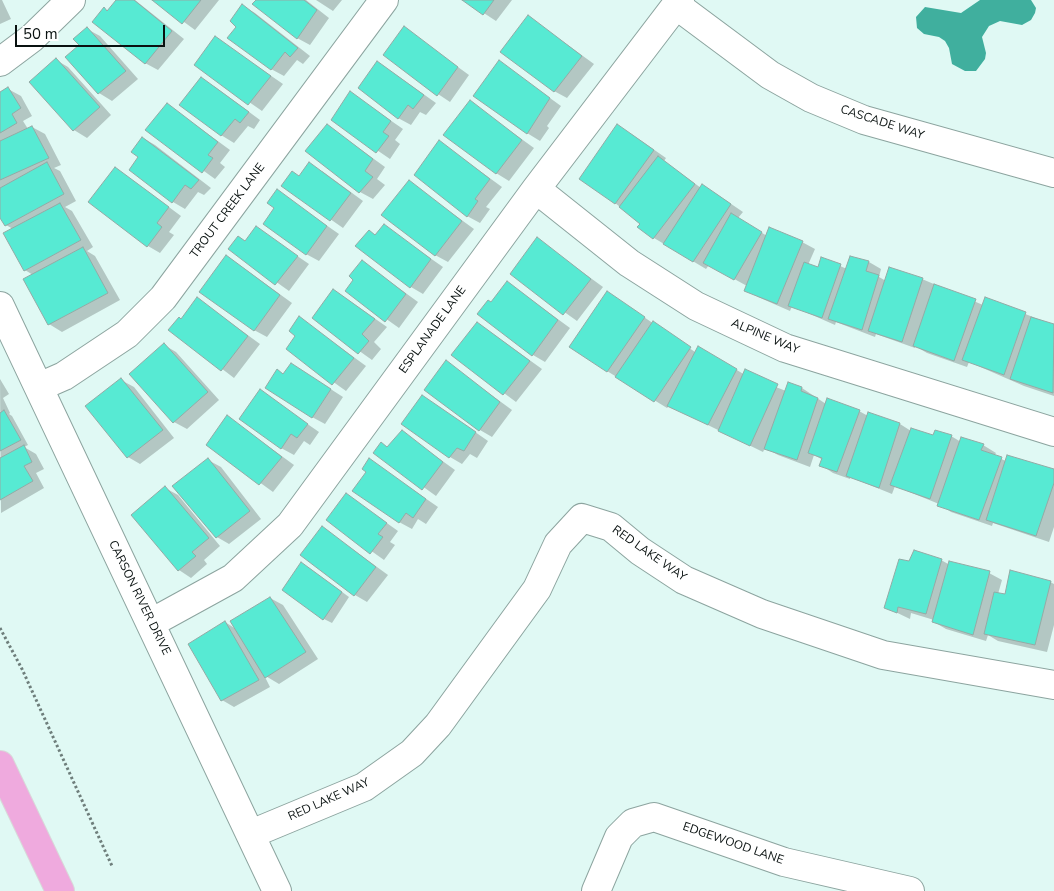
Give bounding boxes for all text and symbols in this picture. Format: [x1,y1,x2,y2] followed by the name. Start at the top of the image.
[18,15,168,47] scale bar
[23,24,58,44] text: 50 m
[838,103,926,143] street label: CASCADE WAY
[188,161,268,261] street label: TROUT CREEK LANE
[396,284,470,376] street label: ESPLANADE LANE
[729,316,801,358] street label: ALPINE WAY
[609,523,689,585] street label: RED LAKE WAY
[105,538,173,658] street label: CARSON RIVER DRIVE
[286,776,372,824] street label: RED LAKE WAY
[681,820,785,868] street label: EDGEWOOD LANE

